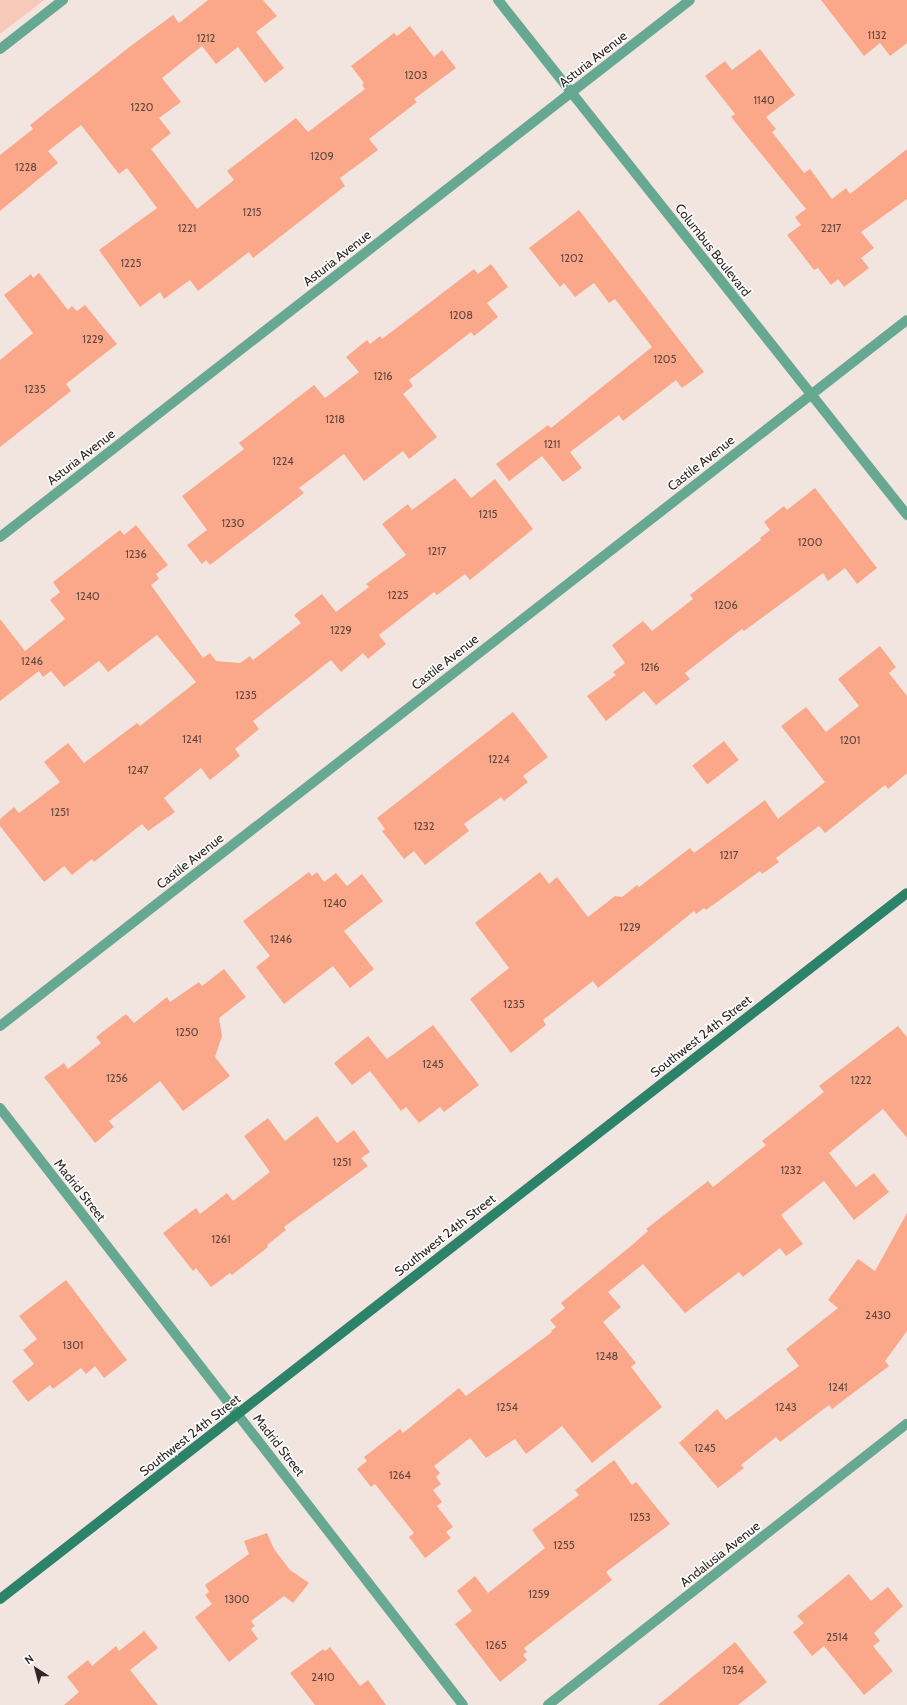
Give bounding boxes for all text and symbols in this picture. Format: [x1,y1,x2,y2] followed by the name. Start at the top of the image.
[556,28,630,90] street label: Asturia Avenue
[868,28,886,42] house number: 1132
[197,31,215,45] house number: 1212
[405,68,427,82] house number: 1203
[753,93,775,107] house number: 1140
[131,100,153,114] house number: 1220
[310,149,334,163] house number: 1209
[15,160,37,174] house number: 1228
[672,200,754,300] street label: Columbus Boulevard
[243,205,261,219] house number: 1215
[178,221,196,235] house number: 1221
[821,221,841,235] house number: 2217
[300,227,374,289] street label: Asturia Avenue
[561,251,583,265] house number: 1202
[120,256,142,270] house number: 1225
[449,308,473,322] house number: 1208
[82,332,104,346] house number: 1229
[654,352,676,366] house number: 1205
[373,369,393,383] house number: 1216
[24,382,46,396] house number: 1235
[325,412,345,426] house number: 1218
[44,426,118,488] street label: Asturia Avenue
[664,432,738,494] street label: Castile Avenue
[544,437,560,451] house number: 1211
[272,454,294,468] house number: 1224
[479,507,497,521] house number: 1215
[222,516,244,530] house number: 1230
[798,535,822,549] house number: 1200
[428,544,446,558] house number: 1217
[125,547,147,561] house number: 1236
[387,588,409,602] house number: 1225
[76,589,100,603] house number: 1240
[714,598,738,612] house number: 1206
[330,623,352,637] house number: 1229
[408,631,482,693] street label: Castile Avenue
[21,654,43,668] house number: 1246
[640,660,660,674] house number: 1216
[235,688,257,702] house number: 1235
[182,732,202,746] house number: 1241
[840,733,860,747] house number: 1201
[488,752,510,766] house number: 1224
[127,763,149,777] house number: 1247
[51,805,69,819] house number: 1251
[413,819,435,833] house number: 1232
[153,830,227,892] street label: Castile Avenue
[720,848,738,862] house number: 1217
[323,896,347,910] house number: 1240
[619,920,641,934] house number: 1229
[270,932,292,946] house number: 1246
[647,992,755,1080] street label: Southwest 24th Street
[503,997,525,1011] house number: 1235
[176,1025,198,1039] house number: 1250
[422,1057,444,1071] house number: 1245
[106,1071,128,1085] house number: 1256
[851,1073,871,1087] house number: 1222
[333,1155,351,1169] house number: 1251
[51,1156,109,1224] street label: Madrid Street
[780,1163,802,1177] house number: 1232
[391,1191,499,1279] street label: Southwest 24th Street
[211,1232,231,1246] house number: 1261
[865,1308,891,1322] house number: 2430
[63,1338,83,1352] house number: 1301
[596,1349,618,1363] house number: 1248
[828,1380,848,1394] house number: 1241
[136,1391,244,1479] street label: Southwest 24th Street
[496,1400,518,1414] house number: 1254
[775,1400,797,1414] house number: 1243
[250,1411,308,1479] street label: Madrid Street
[694,1441,716,1455] house number: 1245
[389,1468,411,1482] house number: 1264
[629,1510,651,1524] house number: 1253
[677,1518,763,1590] street label: Andalusia Avenue
[553,1538,575,1552] house number: 1255
[528,1587,550,1601] house number: 1259
[225,1592,249,1606] house number: 1300
[826,1630,848,1644] house number: 2514
[485,1638,507,1652] house number: 1265
[16,1649,56,1689] north arrow
[22,1651,36,1667] text: N
[722,1663,744,1677] house number: 1254
[311,1670,335,1684] house number: 2410

